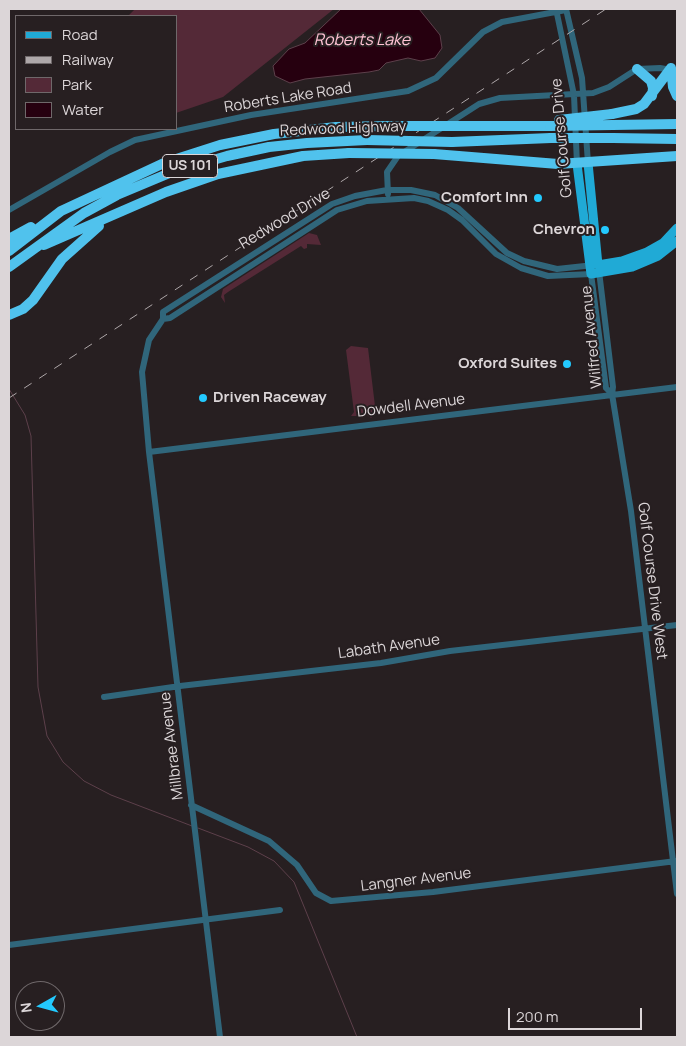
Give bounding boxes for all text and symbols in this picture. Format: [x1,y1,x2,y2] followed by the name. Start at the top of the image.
[15,15,178,130] legend
[62,24,98,45] text: Road
[314,31,410,51] water label: Roberts Lake
[62,49,114,70] text: Railway
[62,74,92,95] text: Park
[548,78,576,198] street label: Golf Course Drive
[223,79,353,117] street label: Roberts Lake Road
[62,99,104,120] text: Water
[280,118,406,140] street label: Redwood Highway
[162,154,218,178] road number: US 101
[236,185,334,253] street label: Redwood Drive
[441,189,528,207] place label: Comfort Inn
[532,192,544,204] marker: Comfort Inn
[533,221,595,239] place label: Chevron
[599,224,611,236] marker: Chevron
[578,285,606,389] street label: Wilfred Avenue
[458,355,557,373] place label: Oxford Suites
[561,358,573,370] marker: Oxford Suites
[213,389,327,407] place label: Driven Raceway
[356,390,466,422] street label: Dowdell Avenue
[197,392,209,404] marker: Driven Raceway
[633,501,671,661] street label: Golf Course Drive West
[337,631,441,663] street label: Labath Avenue
[156,691,188,801] street label: Millbrae Avenue
[360,864,472,896] street label: Langner Avenue
[15,981,65,1031] north arrow
[511,998,645,1030] scale bar
[16,1002,36,1014] text: N
[516,1006,559,1027] text: 200 m

